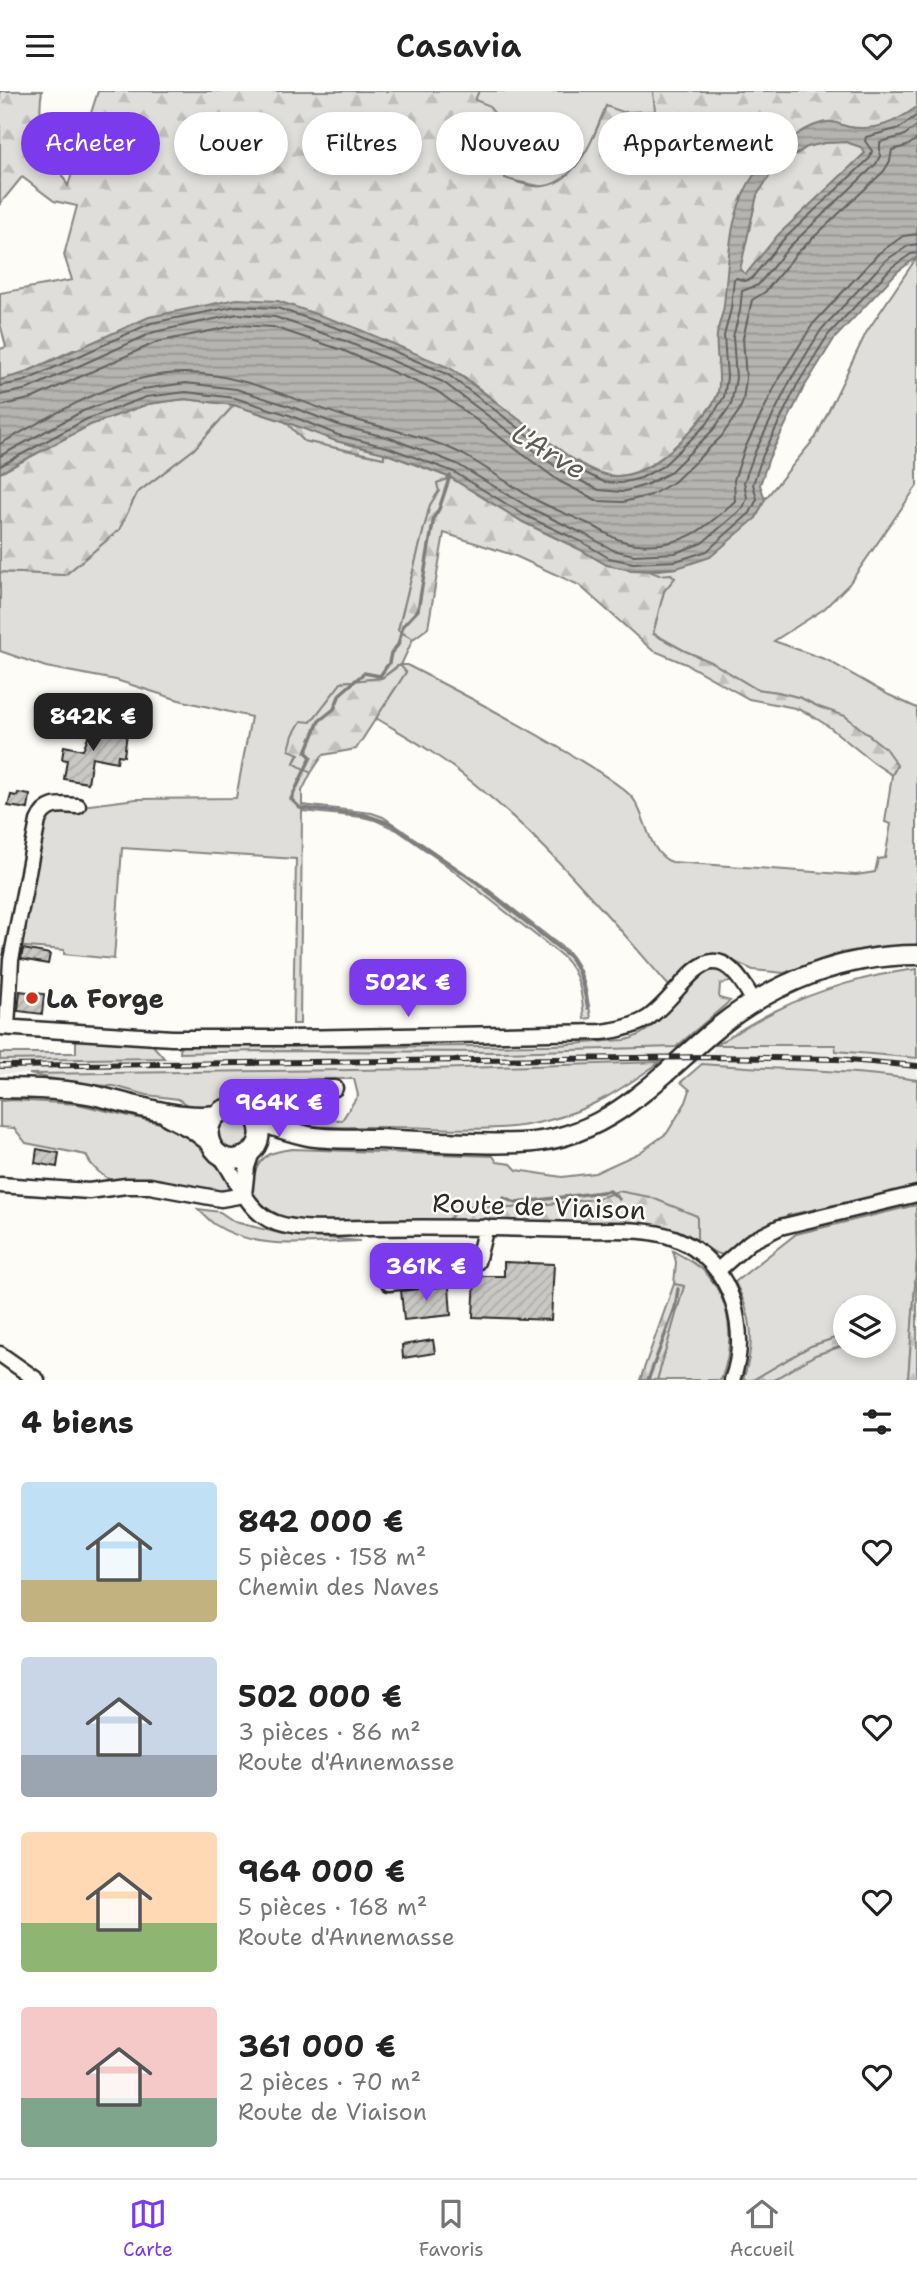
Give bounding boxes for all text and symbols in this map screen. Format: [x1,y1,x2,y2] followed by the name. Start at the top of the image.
[396,24,521,67] text: Casavia
[21,27,59,65] icon: menu
[858,27,896,65] icon: heart
[21,112,160,175] chip: Acheter
[174,112,288,175] chip: Louer
[302,112,422,175] chip: Filtres
[436,112,584,175] chip: Nouveau
[598,112,798,175] chip: Appartement
[505,414,593,488] water label: L'Arve
[36,693,150,753] pin: 842K €
[50,701,136,731] text: 842K €
[351,960,465,1019] pin: 502K €
[365,967,451,997] text: 502K €
[46,981,164,1016] place label: La Forge
[24,990,40,1006] marker: La Forge
[222,1079,336,1139] pin: 964K €
[235,1087,323,1117] text: 964K €
[432,1185,646,1227] street label: Route de Viaison
[369,1243,483,1303] pin: 361K €
[386,1251,466,1281] text: 361K €
[833,1295,896,1358] map controls
[833,1295,896,1358] button: layers
[21,1402,134,1443] text: 4 biens
[858,1403,896,1441] icon: filters
[238,1501,404,1542] text: 842 000 €
[77,1510,161,1594] icon: home
[858,1533,896,1571] icon: heart
[238,1542,426,1572] text: 5 pièces · 158 m²
[238,1572,439,1602] text: Chemin des Naves
[238,1676,402,1717] text: 502 000 €
[77,1685,161,1769] icon: home
[858,1708,896,1746] icon: heart
[238,1717,421,1747] text: 3 pièces · 86 m²
[238,1747,455,1777] text: Route d'Annemasse
[238,1851,405,1892] text: 964 000 €
[77,1860,161,1944] icon: home
[858,1883,896,1921] icon: heart
[238,1892,427,1922] text: 5 pièces · 168 m²
[238,1922,455,1952] text: Route d'Annemasse
[238,2026,396,2067] text: 361 000 €
[77,2035,161,2119] icon: home
[858,2058,896,2096] icon: heart
[238,2067,421,2097] text: 2 pièces · 70 m²
[238,2097,427,2127] text: Route de Viaison
[123,2195,173,2262] tab: Carte
[419,2195,484,2262] tab: Favoris
[730,2195,794,2262] tab: Accueil

